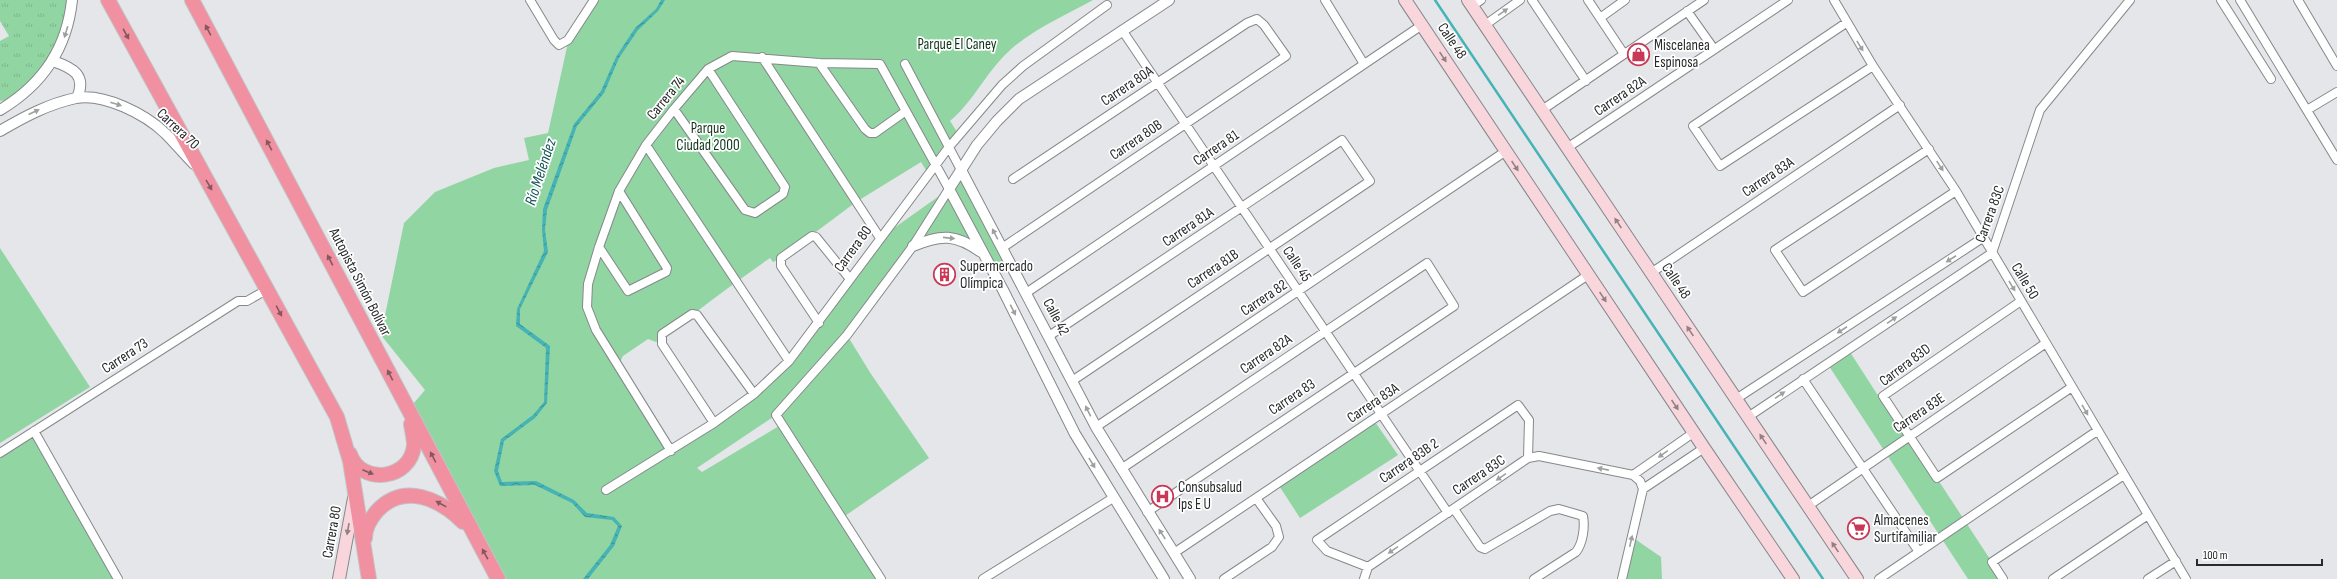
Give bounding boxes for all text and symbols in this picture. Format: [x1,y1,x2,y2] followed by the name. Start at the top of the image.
[1497,8,1508,16] one-way arrow
[1433,19,1471,63] street label: Calle 48
[205,24,211,36] one-way arrow
[63,26,69,38] one-way arrow
[123,28,130,40] one-way arrow
[917,35,997,54] park label: Parque El Caney
[1654,36,1710,72] place label: Miscelanea Espinosa
[1857,40,1864,52] one-way arrow
[1626,41,1652,67] shop icon: Miscelanea Espinosa
[1440,52,1447,63] one-way arrow
[1097,61,1157,110] street label: Carrera 80A
[1590,71,1650,120] street label: Carrera 82A
[643,72,689,124] street label: Carrera 74
[110,102,122,108] one-way arrow
[152,104,204,154] street label: Carrera 70
[29,109,40,115] one-way arrow
[1106,115,1166,164] street label: Carrera 80B
[676,119,740,155] park label: Parque Ciudad 2000
[1189,125,1243,170] street label: Carrera 81
[521,135,561,208] water label: Río Meléndez
[266,139,272,151] one-way arrow
[1738,152,1798,201] street label: Carrera 83A
[1512,160,1519,171] one-way arrow
[1936,161,1944,171] one-way arrow
[205,179,212,191] one-way arrow
[1971,183,2009,245] street label: Carrera 83C
[1159,203,1218,251] street label: Carrera 81A
[1614,218,1622,228] one-way arrow
[830,222,876,276] street label: Carrera 80
[324,224,396,340] street label: Autopista Simón Bolívar
[991,228,998,239] one-way arrow
[943,235,955,241] one-way arrow
[1278,242,1316,286] street label: Calle 45
[1184,245,1243,293] street label: Carrera 81B
[327,254,333,266] one-way arrow
[1946,255,1956,263] one-way arrow
[960,257,1033,293] place label: Supermercado Olímpica
[1657,259,1695,303] street label: Calle 48
[2007,259,2043,303] street label: Calle 50
[932,262,958,288] building icon: Supermercado Olímpica
[1237,275,1291,321] street label: Carrera 82
[2008,281,2016,291] one-way arrow
[1599,292,1607,302] one-way arrow
[1038,295,1074,339] street label: Calle 42
[1010,304,1016,316] one-way arrow
[276,305,283,316] one-way arrow
[1887,316,1897,324] one-way arrow
[1686,326,1694,336] one-way arrow
[1837,326,1848,334] one-way arrow
[1236,329,1296,378] street label: Carrera 82A
[98,334,152,378] street label: Carrera 73
[1875,339,1935,391] street label: Carrera 83D
[386,369,393,381] one-way arrow
[1265,375,1319,419] street label: Carrera 83
[1343,378,1403,427] street label: Carrera 83A
[1889,389,1949,437] street label: Carrera 83E
[1775,391,1786,399] one-way arrow
[1671,400,1679,411] one-way arrow
[2082,404,2089,416] one-way arrow
[1085,405,1091,416] one-way arrow
[1759,433,1767,444] one-way arrow
[1376,434,1442,488] street label: Carrera 83B 2
[1449,450,1509,500] street label: Carrera 83C
[1658,450,1668,458] one-way arrow
[430,452,436,463] one-way arrow
[1088,457,1095,469] one-way arrow
[1597,466,1609,472] one-way arrow
[362,469,373,475] one-way arrow
[1495,473,1506,481] one-way arrow
[1178,478,1242,514] place label: Consubsalud Ips E U
[1150,483,1176,509] hospital icon: Consubsalud Ips E U
[435,501,447,507] one-way arrow
[318,504,346,560] street label: Carrera 80
[1873,511,1938,547] place label: Almacenes Surtifamiliar
[1846,516,1872,542] supermarket icon: Almacenes Surtifamiliar
[345,523,351,535] one-way arrow
[1158,528,1165,540] one-way arrow
[1629,535,1635,547] one-way arrow
[1831,541,1839,552] one-way arrow
[2197,541,2322,567] scale bar
[1388,546,1398,554] one-way arrow
[481,548,488,560] one-way arrow
[2203,548,2228,563] text: 100 m

